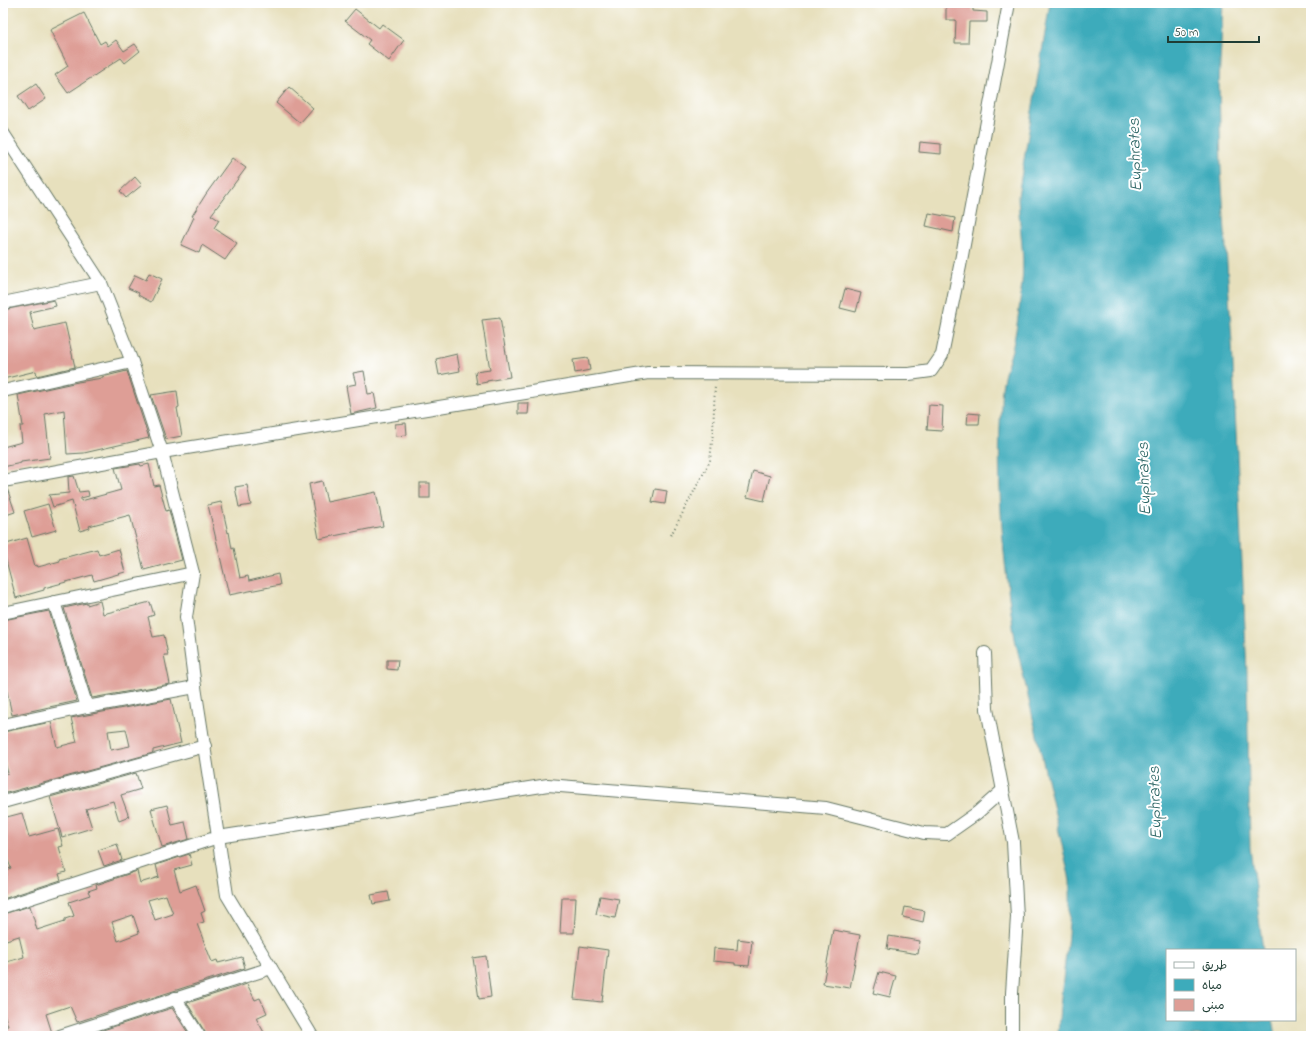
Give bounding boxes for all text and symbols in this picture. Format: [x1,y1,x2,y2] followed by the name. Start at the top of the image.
[1168,18,1259,44] scale bar
[1174,24,1198,42] text: 50 m
[1122,118,1149,192] water label: Euphrates
[1131,442,1158,516] water label: Euphrates
[1142,766,1169,840] water label: Euphrates
[1166,949,1296,1021] legend
[1202,957,1227,975] text: طريق
[1202,977,1222,995] text: مياه
[1202,997,1225,1015] text: مبنى

